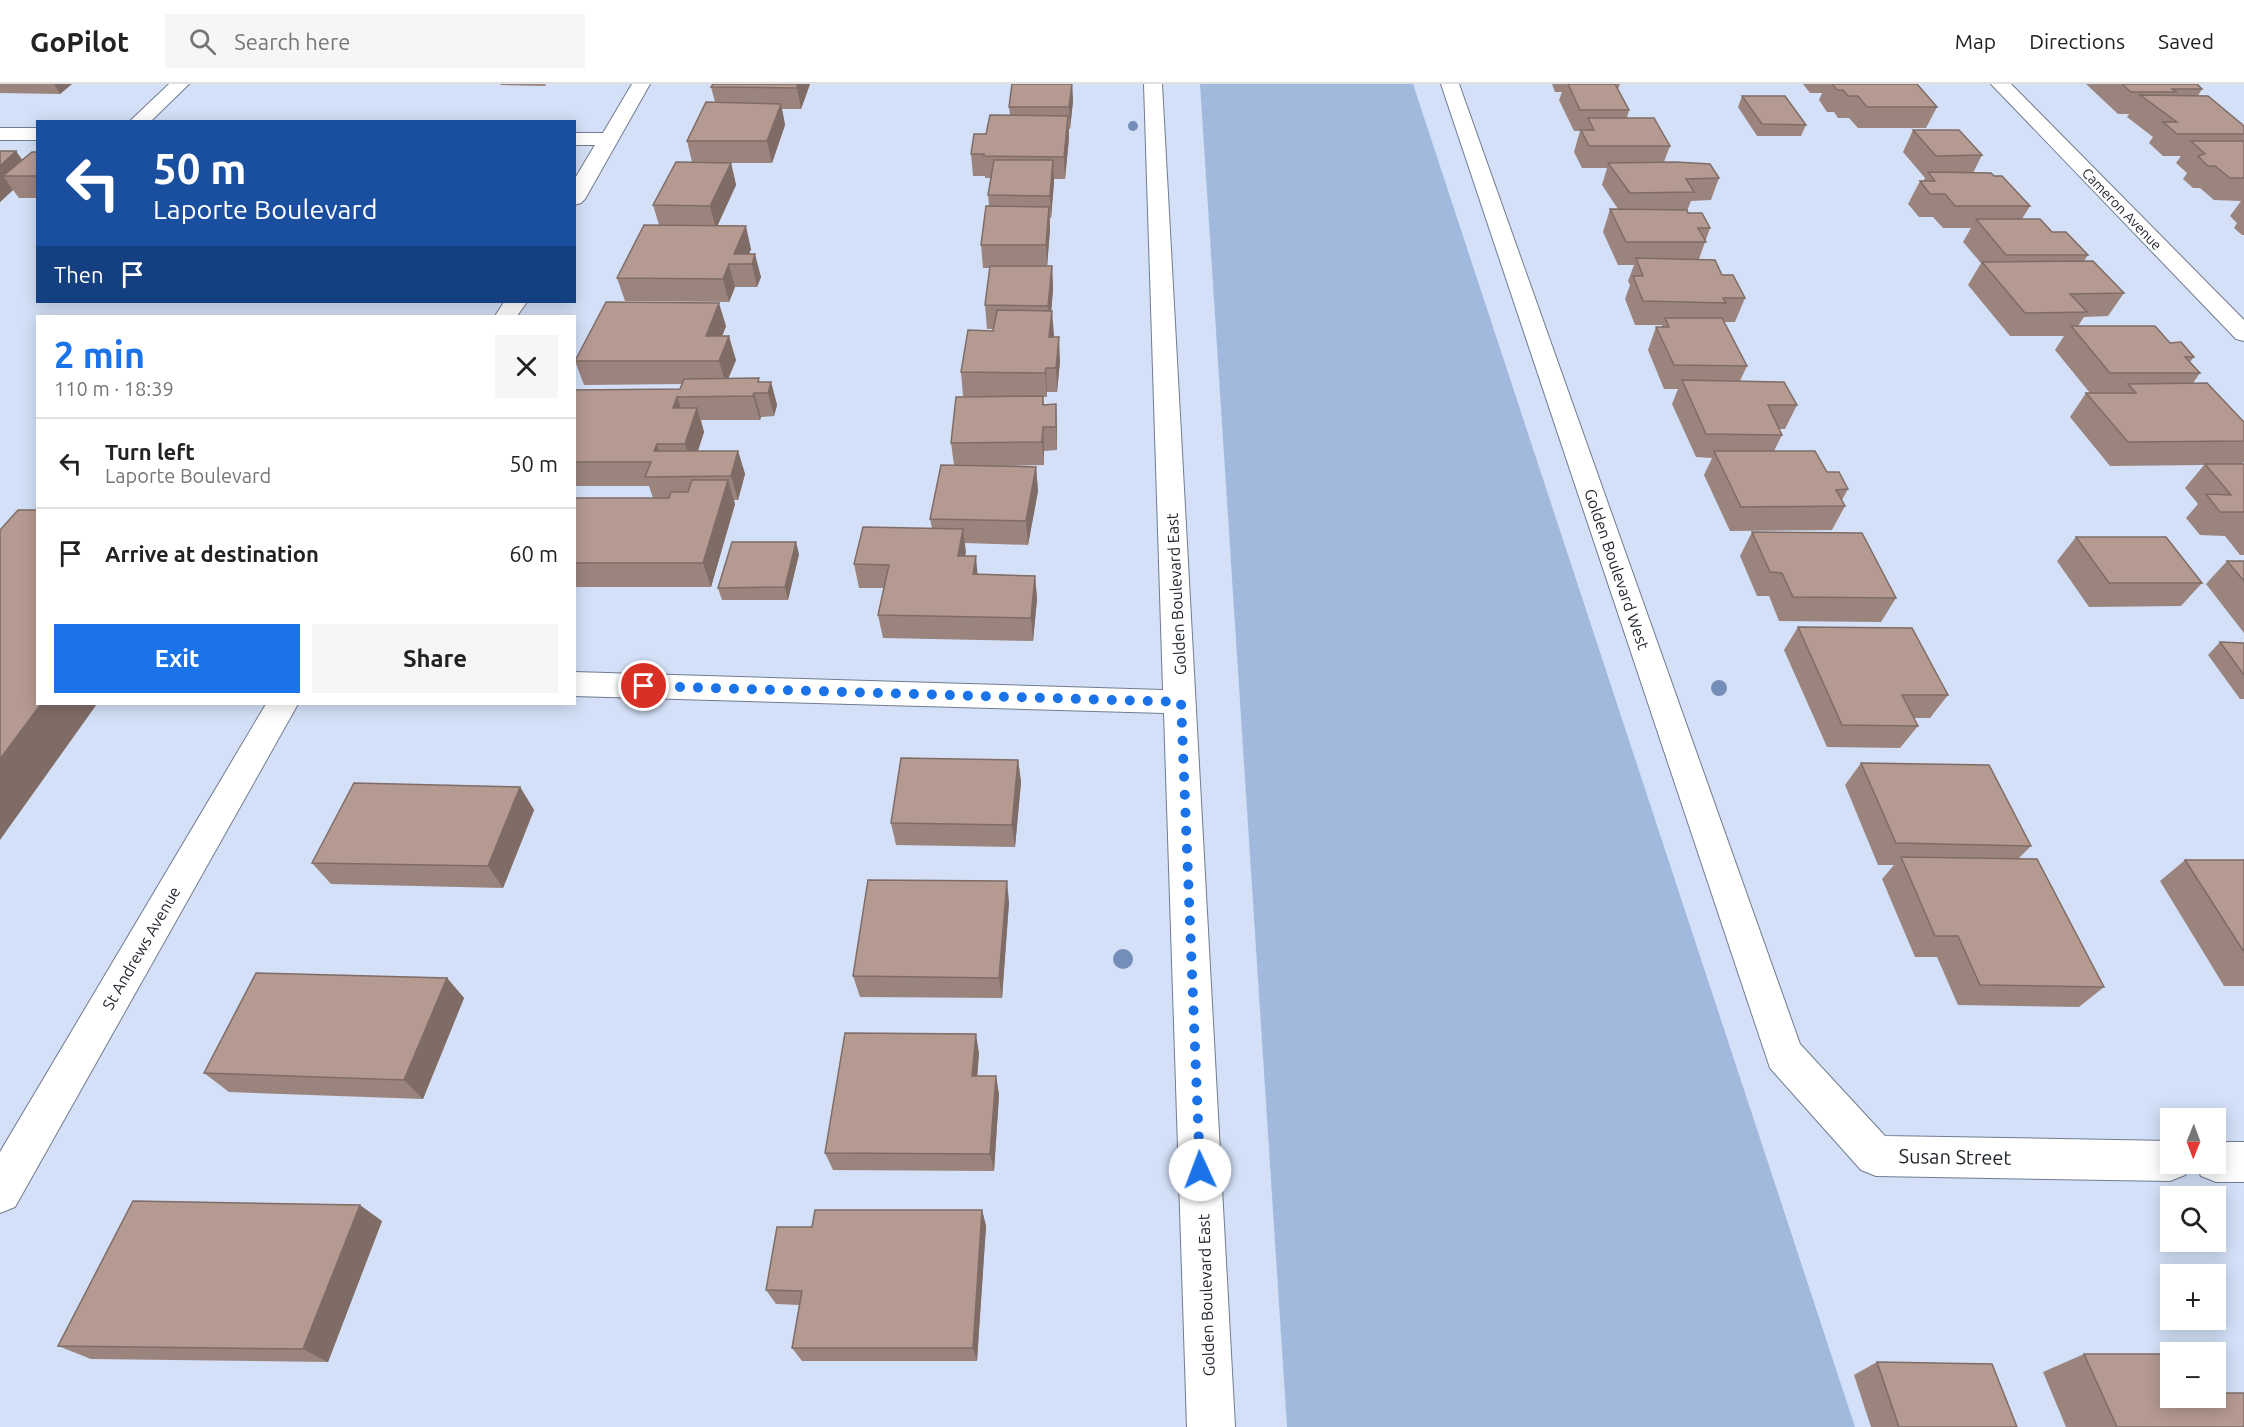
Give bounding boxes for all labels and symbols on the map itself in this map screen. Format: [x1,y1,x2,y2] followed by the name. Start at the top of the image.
[2079,165,2165,253] street label: Cameron Avenue
[1581,486,1653,652] street label: Golden Boulevard West
[1163,512,1189,676] street label: Golden Boulevard East
[618,660,669,711] pin
[98,883,184,1013] street label: St Andrews Avenue
[2160,1108,2226,1174] north arrow
[1168,1138,1232,1202] position arrow
[1898,1144,2012,1169] street label: Susan Street
[1194,1213,1218,1376] street label: Golden Boulevard East

